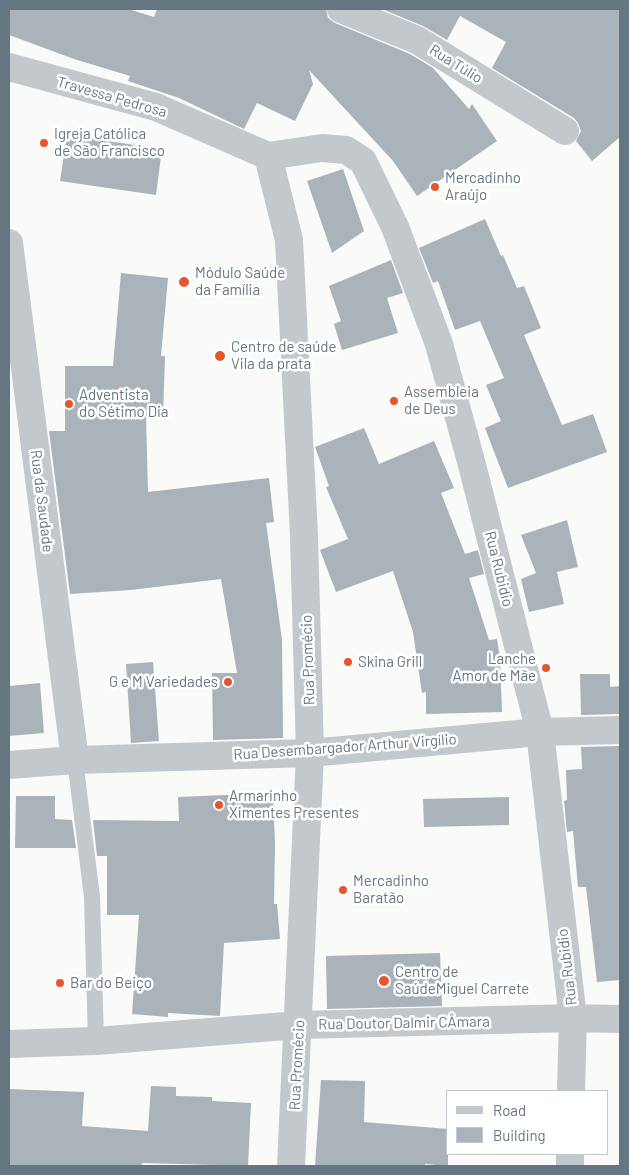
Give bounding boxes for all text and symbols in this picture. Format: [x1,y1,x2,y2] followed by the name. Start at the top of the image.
[426,41,486,87] street label: Rua Túlio
[55,73,169,121] street label: Travessa Pedrosa
[54,125,165,160] place label: Igreja Católica de São Francisco
[38,137,50,149] marker: Igreja Católica de São Francisco
[445,169,521,204] place label: Mercadinho Araújo
[429,181,441,193] marker: Mercadinho Araújo
[195,264,285,299] place label: Módulo Saúde da Família
[177,275,191,289] marker: Módulo Saúde da Família
[231,338,337,373] place label: Centro de saúde Vila da prata
[213,349,227,363] marker: Centro de saúde Vila da prata
[404,383,479,418] place label: Assembleia de Deus
[79,386,169,421] place label: Adventista do Sétimo Dia
[388,395,400,407] marker: Assembleia de Deus
[63,398,75,410] marker: Adventista do Sétimo Dia
[27,449,57,553] street label: Rua da Saudade
[481,529,517,609] street label: Rua Rubidio
[297,615,319,705] street label: Rua Promécio
[453,650,536,685] place label: Lanche Amor de Mãe
[358,653,422,671] place label: Skina Grill
[342,656,354,668] marker: Skina Grill
[540,662,552,674] marker: Lanche Amor de Mãe
[109,673,218,691] place label: G e M Variedades
[222,676,234,688] marker: G e M Variedades
[233,730,457,764] street label: Rua Desembargador Arthur Virgílio
[229,787,359,822] place label: Armarinho Ximentes Presentes
[213,799,225,811] marker: Armarinho Ximentes Presentes
[353,872,429,907] place label: Mercadinho Baratão
[337,884,349,896] marker: Mercadinho Baratão
[553,928,581,1006] street label: Rua Rubidio
[395,963,529,998] place label: Centro de SaúdeMiguel Carrete
[70,974,152,992] place label: Bar do Beiço
[377,974,391,988] marker: Centro de SaúdeMiguel Carrete
[54,977,66,989] marker: Bar do Beiço
[318,1013,490,1033] street label: Rua Doutor Dalmir CÂmara
[286,1019,308,1111] street label: Rua Promécio
[446,1090,609,1155] legend
[493,1101,526,1119] text: Road
[493,1126,546,1144] text: Building

